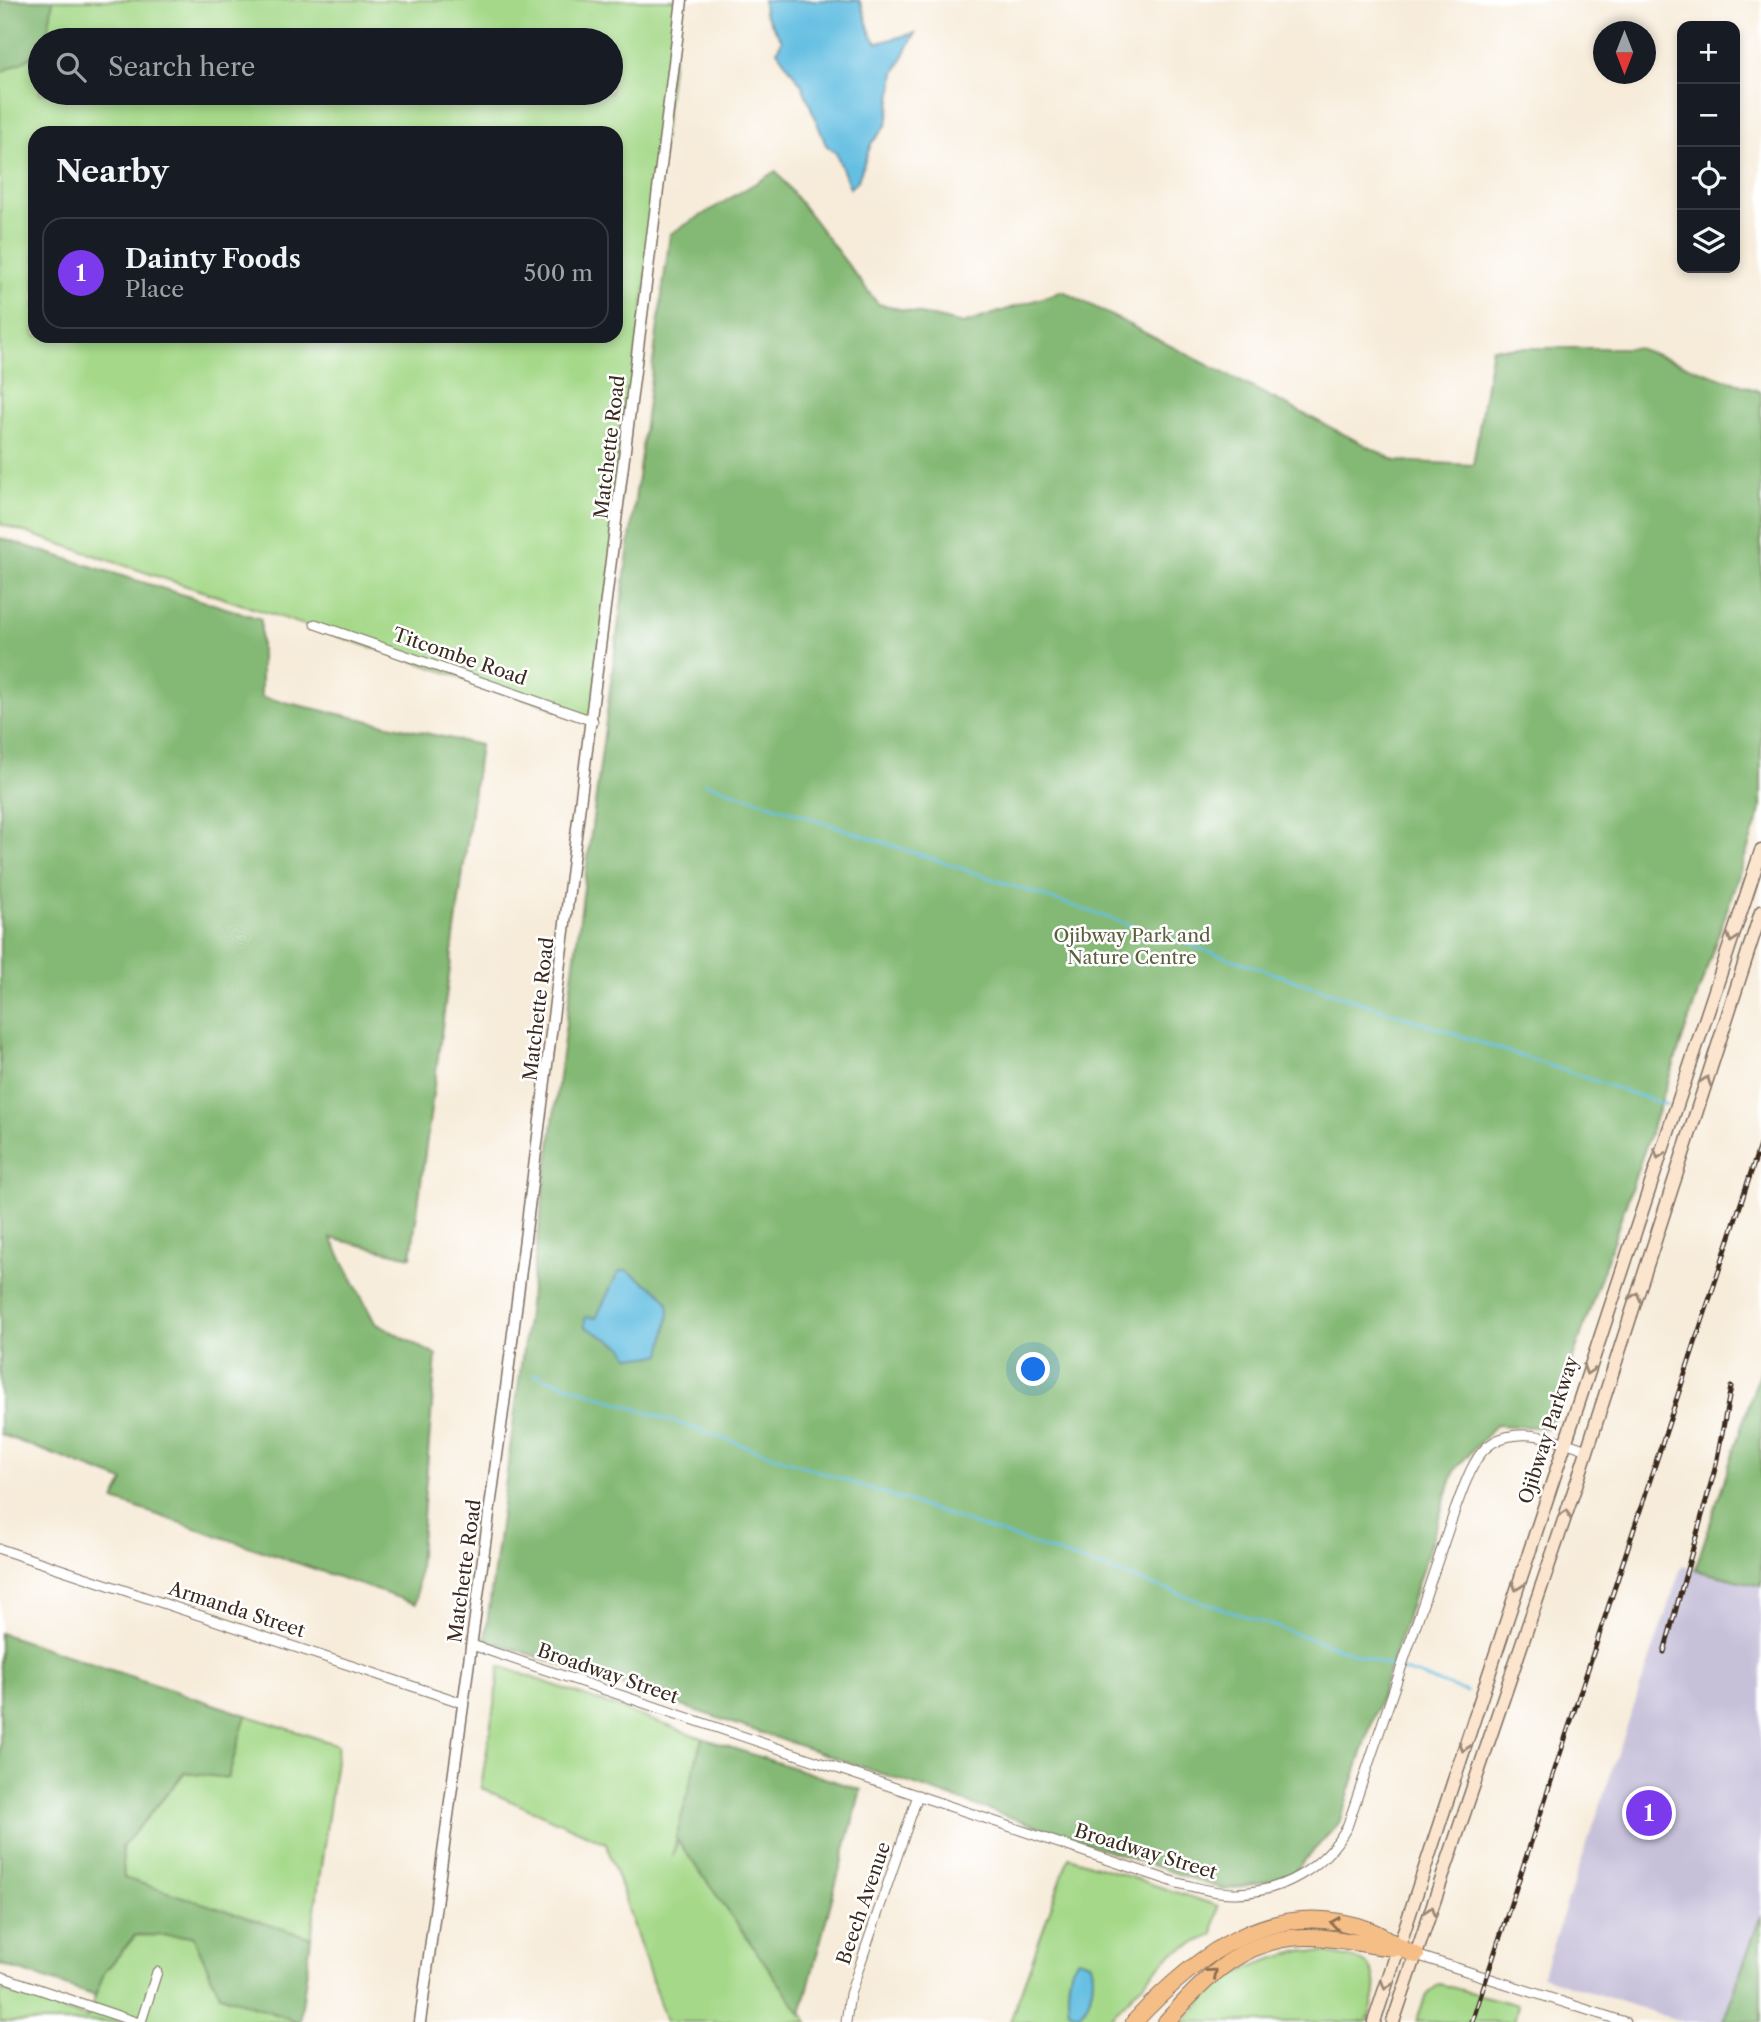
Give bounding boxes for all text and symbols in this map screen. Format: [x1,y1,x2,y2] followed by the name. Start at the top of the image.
[1593,21,1656,84] north arrow
[1677,21,1740,273] map controls
[1677,21,1740,84] button: +
[28,28,623,105] search box
[52,48,90,86] icon: search
[108,51,255,83] text: Search here
[1677,84,1740,147] button: −
[1677,147,1740,210] button: locate
[56,153,169,190] text: Nearby
[1677,210,1740,273] button: layers
[125,243,301,275] text: Dainty Foods
[76,259,86,287] text: 1
[524,259,593,287] text: 500 m
[125,275,184,303] text: Place
[589,374,630,520] street label: Matchette Road
[390,623,530,690] street label: Titcombe Road
[1053,924,1211,969] park label: Ojibway Park and Nature Centre
[1725,932,1740,944] one-way arrow
[518,936,559,1082] street label: Matchette Road
[1698,1075,1713,1087] one-way arrow
[1653,1148,1668,1160] one-way arrow
[1628,1292,1642,1304] one-way arrow
[1016,1352,1050,1386] your location
[1514,1353,1583,1507] street label: Ojibway Parkway
[1582,1363,1596,1376] one-way arrow
[443,1498,486,1644] street label: Matchette Road
[1558,1508,1572,1521] one-way arrow
[165,1576,308,1642] street label: Armanda Street
[1511,1580,1525,1592] one-way arrow
[534,1639,682,1708] street label: Broadway Street
[1458,1740,1472,1753] one-way arrow
[1626,1787,1672,1839] pin: 1
[1072,1819,1220,1884] street label: Broadway Street
[832,1839,895,1968] street label: Beech Avenue
[1423,1906,1437,1918] one-way arrow
[1330,1916,1341,1931] one-way arrow
[1205,1969,1218,1981] one-way arrow
[1379,1979,1394,1991] one-way arrow

